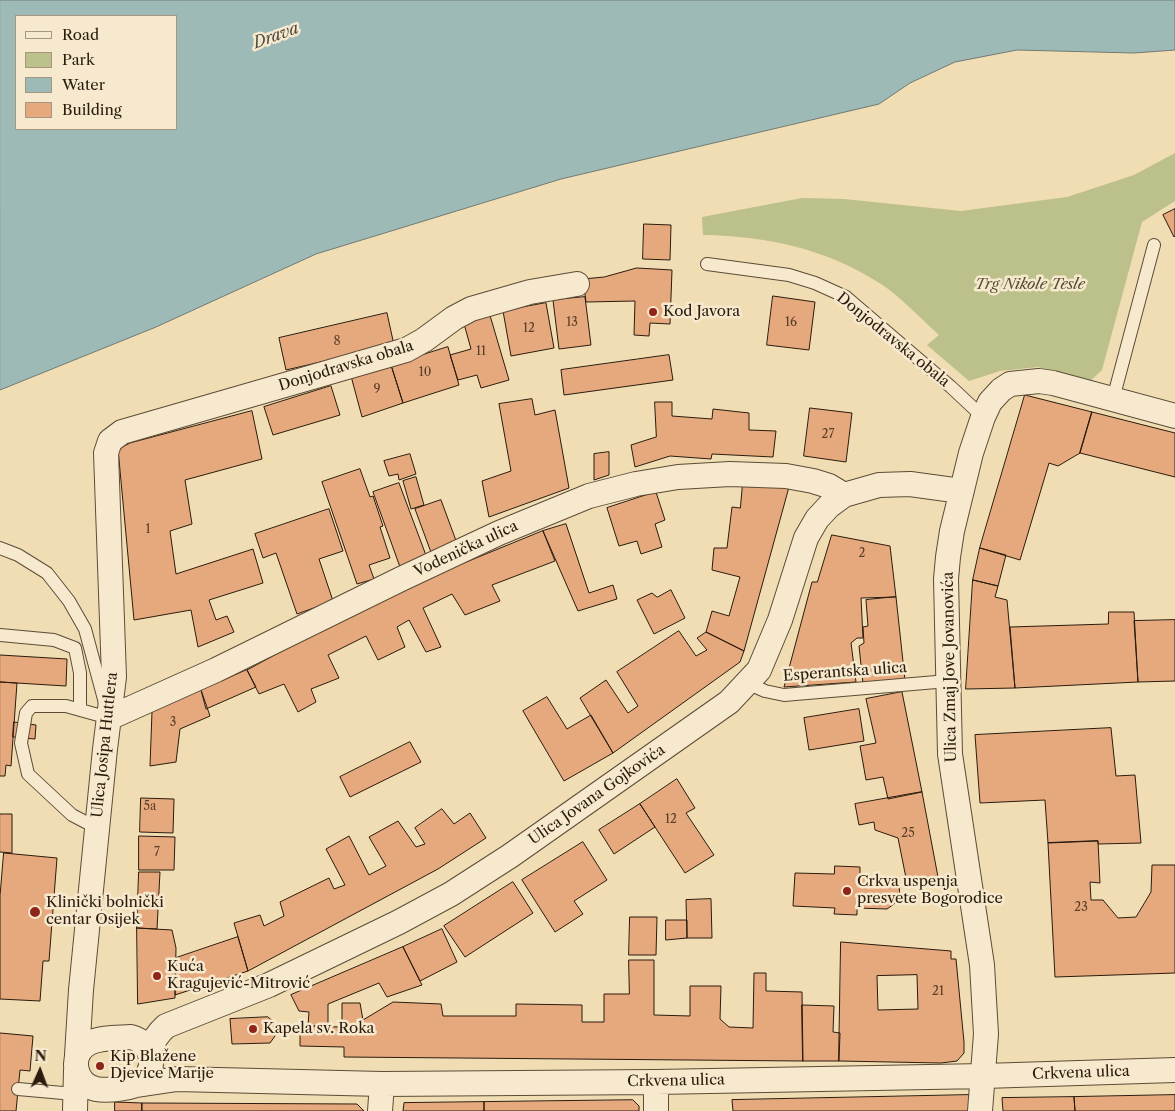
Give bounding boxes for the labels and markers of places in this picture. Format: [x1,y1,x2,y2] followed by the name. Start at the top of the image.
[663,303,740,321] place label: Kod Javora
[647,306,659,318] marker: Kod Javora
[857,873,1003,908] place label: Crkva uspenja presvete Bogorodice
[841,885,853,897] marker: Crkva uspenja presvete Bogorodice
[46,894,164,929] place label: Klinički bolnički centar Osijek
[28,905,42,919] marker: Klinički bolnički centar Osijek
[167,958,310,993] place label: Kuća Kragujević-Mitrović
[151,970,163,982] marker: Kuća Kragujević-Mitrović
[263,1020,375,1038] place label: Kapela sv. Roka
[247,1023,259,1035] marker: Kapela sv. Roka
[110,1048,214,1083] place label: Kip Blažene Djevice Marije
[94,1060,106,1072] marker: Kip Blažene Djevice Marije

